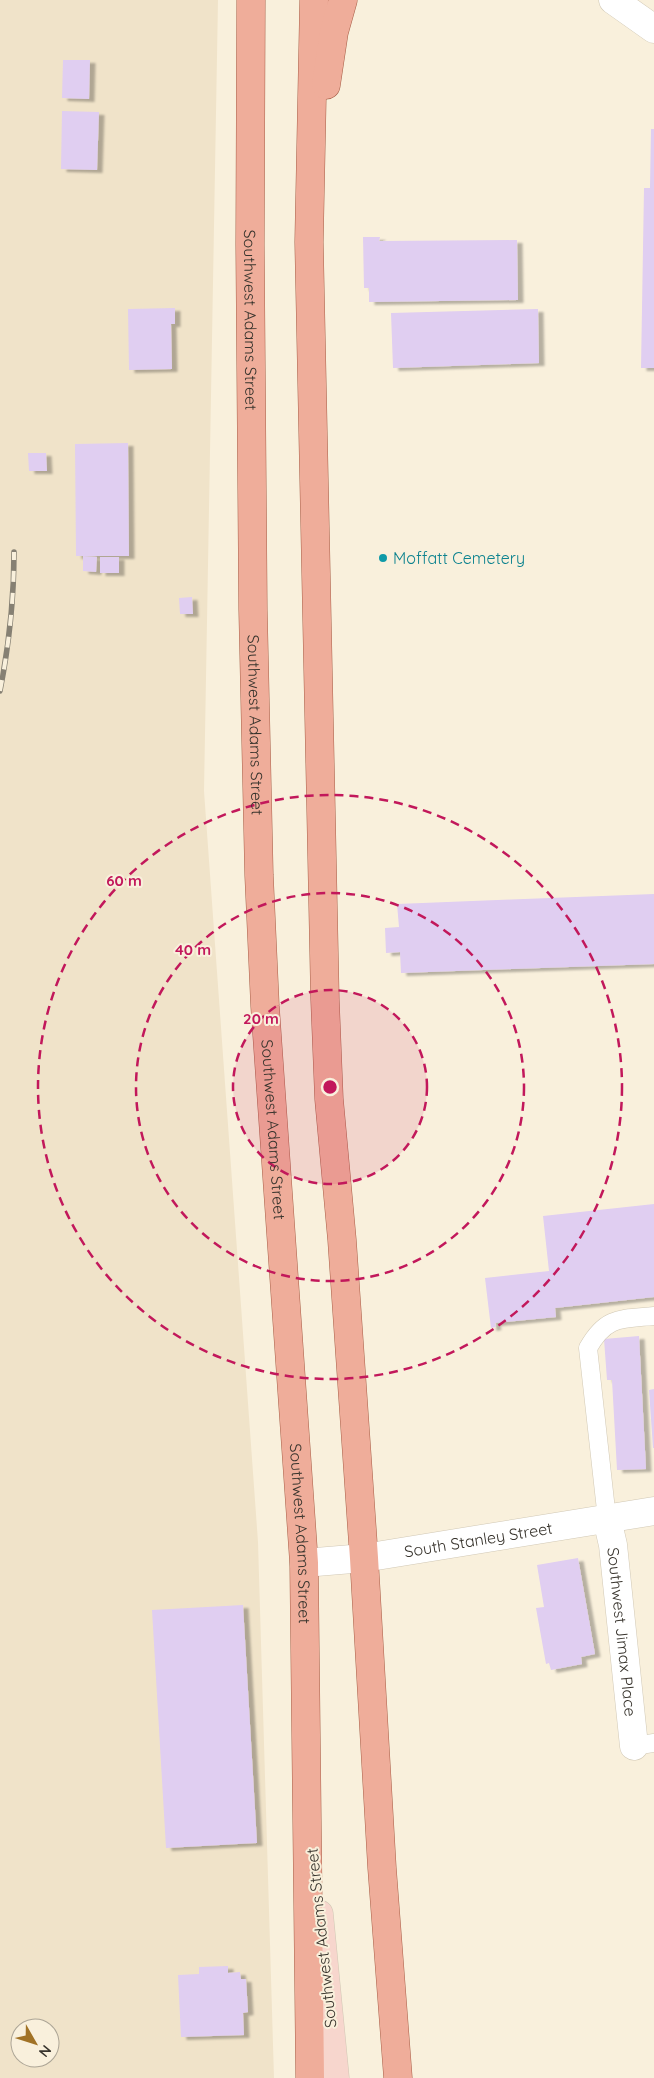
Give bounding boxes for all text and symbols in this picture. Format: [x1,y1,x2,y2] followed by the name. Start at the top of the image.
[240,230,261,410] street label: Southwest Adams Street
[393,548,525,568] place label: Moffatt Cemetery
[377,552,389,564] marker: Moffatt Cemetery
[244,634,268,816] street label: Southwest Adams Street
[106,871,142,890] text: 60 m
[175,940,211,959] text: 40 m
[243,1009,279,1028] text: 20 m
[257,1039,290,1220] street label: Southwest Adams Street
[321,1078,339,1096] centre of rings
[286,1443,315,1624] street label: Southwest Adams Street
[403,1518,554,1561] street label: South Stanley Street
[603,1546,641,1717] street label: Southwest Jimax Place
[302,1847,340,2029] street label: Southwest Adams Street
[10,2018,60,2068] north arrow
[35,2042,55,2061] text: N

